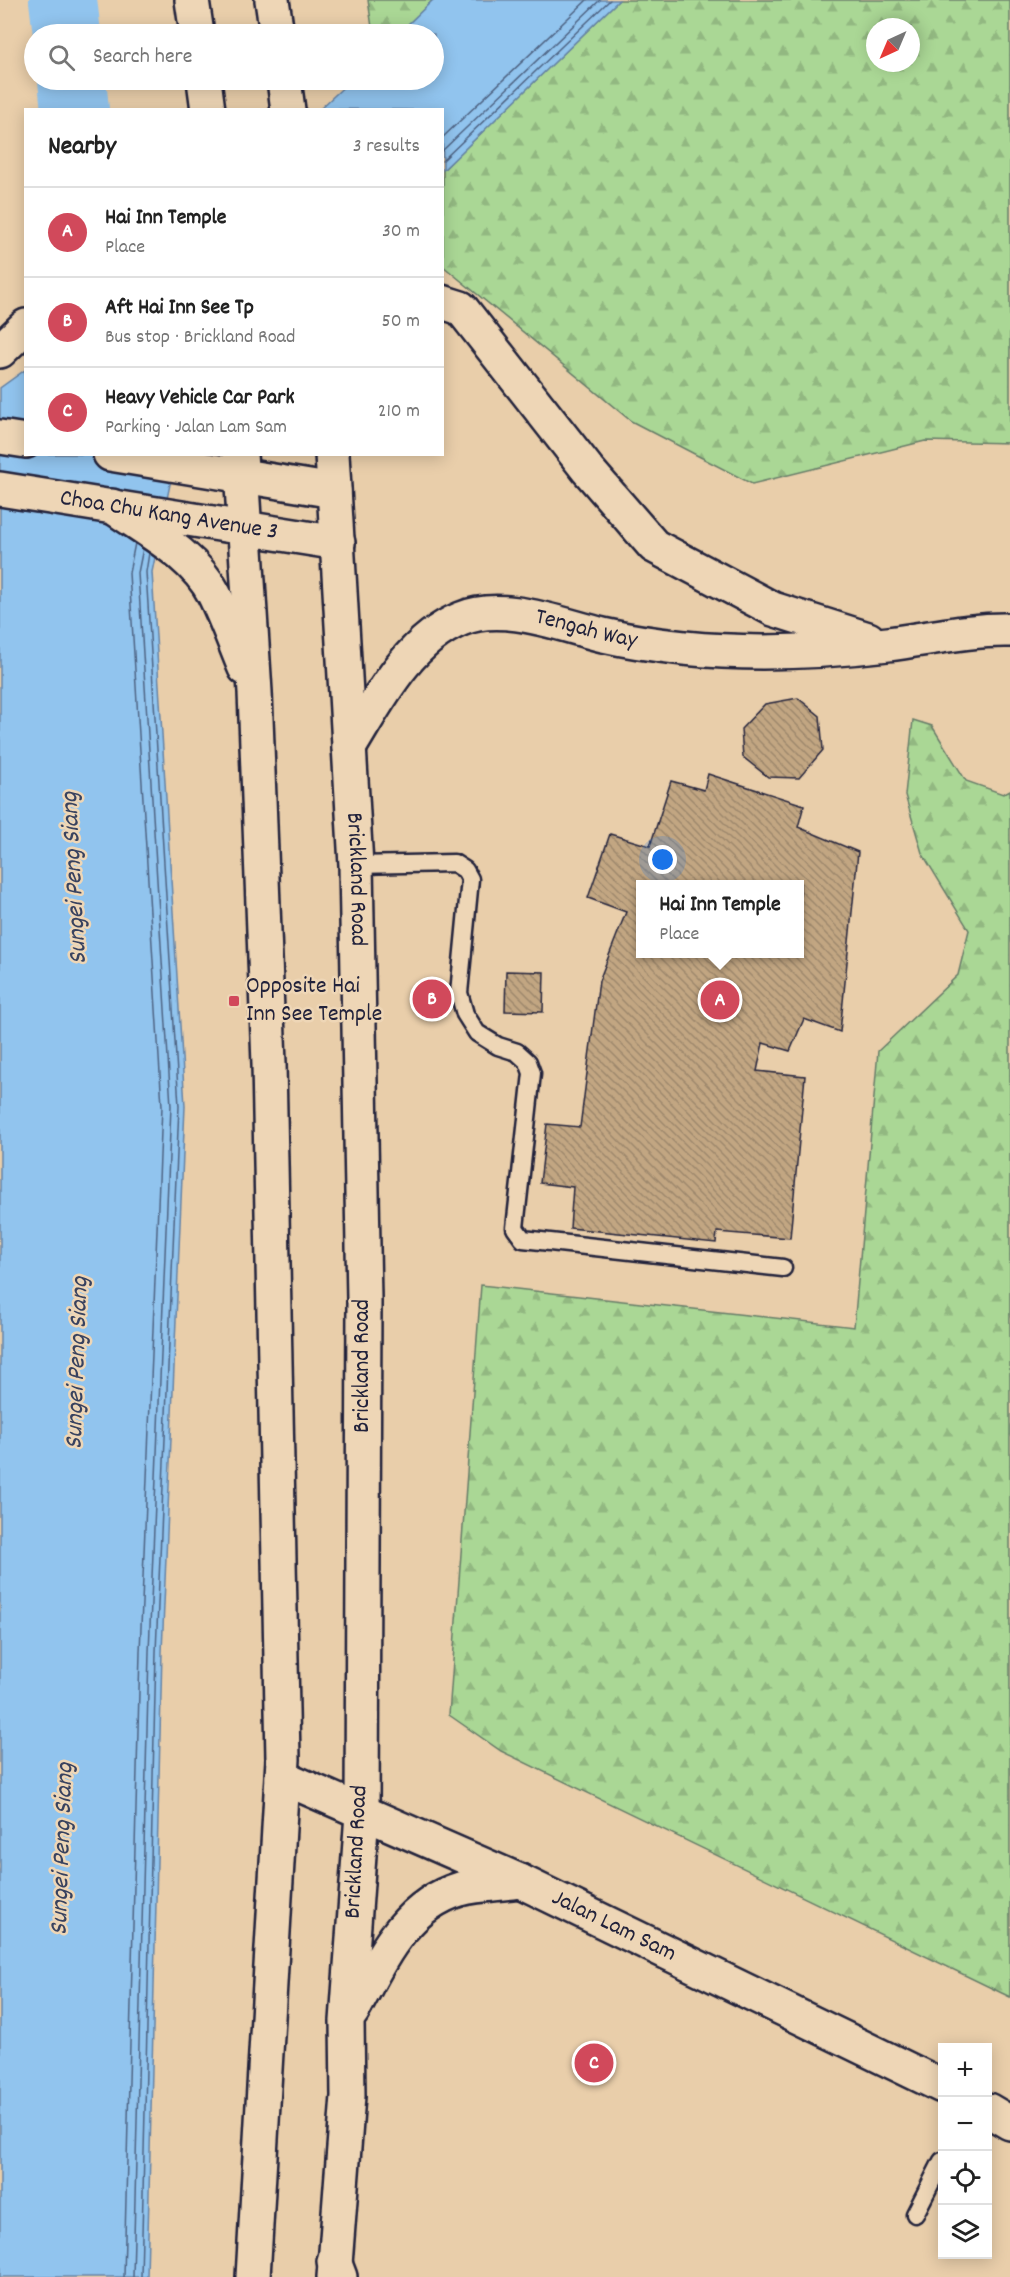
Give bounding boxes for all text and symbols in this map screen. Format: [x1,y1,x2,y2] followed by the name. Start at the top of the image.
[866,18,920,72] north arrow
[24,24,444,90] search box
[45,41,78,74] icon: search
[93,42,192,73] text: Search here
[48,129,116,166] text: Nearby
[353,133,420,161] text: 3 results
[105,203,227,234] text: Hai Inn Temple
[62,218,73,246] text: A
[382,218,420,246] text: 30 m
[105,234,145,262] text: Place
[105,293,254,324] text: Aft Hai Inn See Tp
[63,308,72,336] text: B
[382,308,420,336] text: 50 m
[105,324,295,352] text: Bus stop · Brickland Road
[105,383,294,414] text: Heavy Vehicle Car Park
[63,398,72,426] text: C
[378,398,420,426] text: 210 m
[105,414,287,442] text: Parking · Jalan Lam Sam
[57,482,280,550] street label: Choa Chu Kang Avenue 3
[532,601,641,659] street label: Tengah Way
[52,789,98,965] water label: Sungei Peng Siang
[336,811,374,947] street label: Brickland Road
[648,845,677,874] your location
[636,880,804,958] popup
[659,890,781,921] text: Hai Inn Temple
[659,921,699,949] text: Place
[246,970,382,1032] place label: Opposite Hai Inn See Temple
[412,976,452,1022] pin: B
[700,978,740,1022] pin: A
[227,994,241,1008] marker: Opposite Hai Inn See Temple
[56,1274,100,1450] water label: Sungei Peng Siang
[346,1299,380,1433] street label: Brickland Road
[41,1760,85,1936] water label: Sungei Peng Siang
[337,1784,377,1920] street label: Brickland Road
[546,1882,682,1971] street label: Jalan Lam Sam
[574,2040,614,2086] pin: C
[938,2043,992,2259] map controls
[938,2043,992,2097] button: +
[938,2097,992,2151] button: −
[938,2151,992,2205] button: locate
[938,2205,992,2259] button: layers

